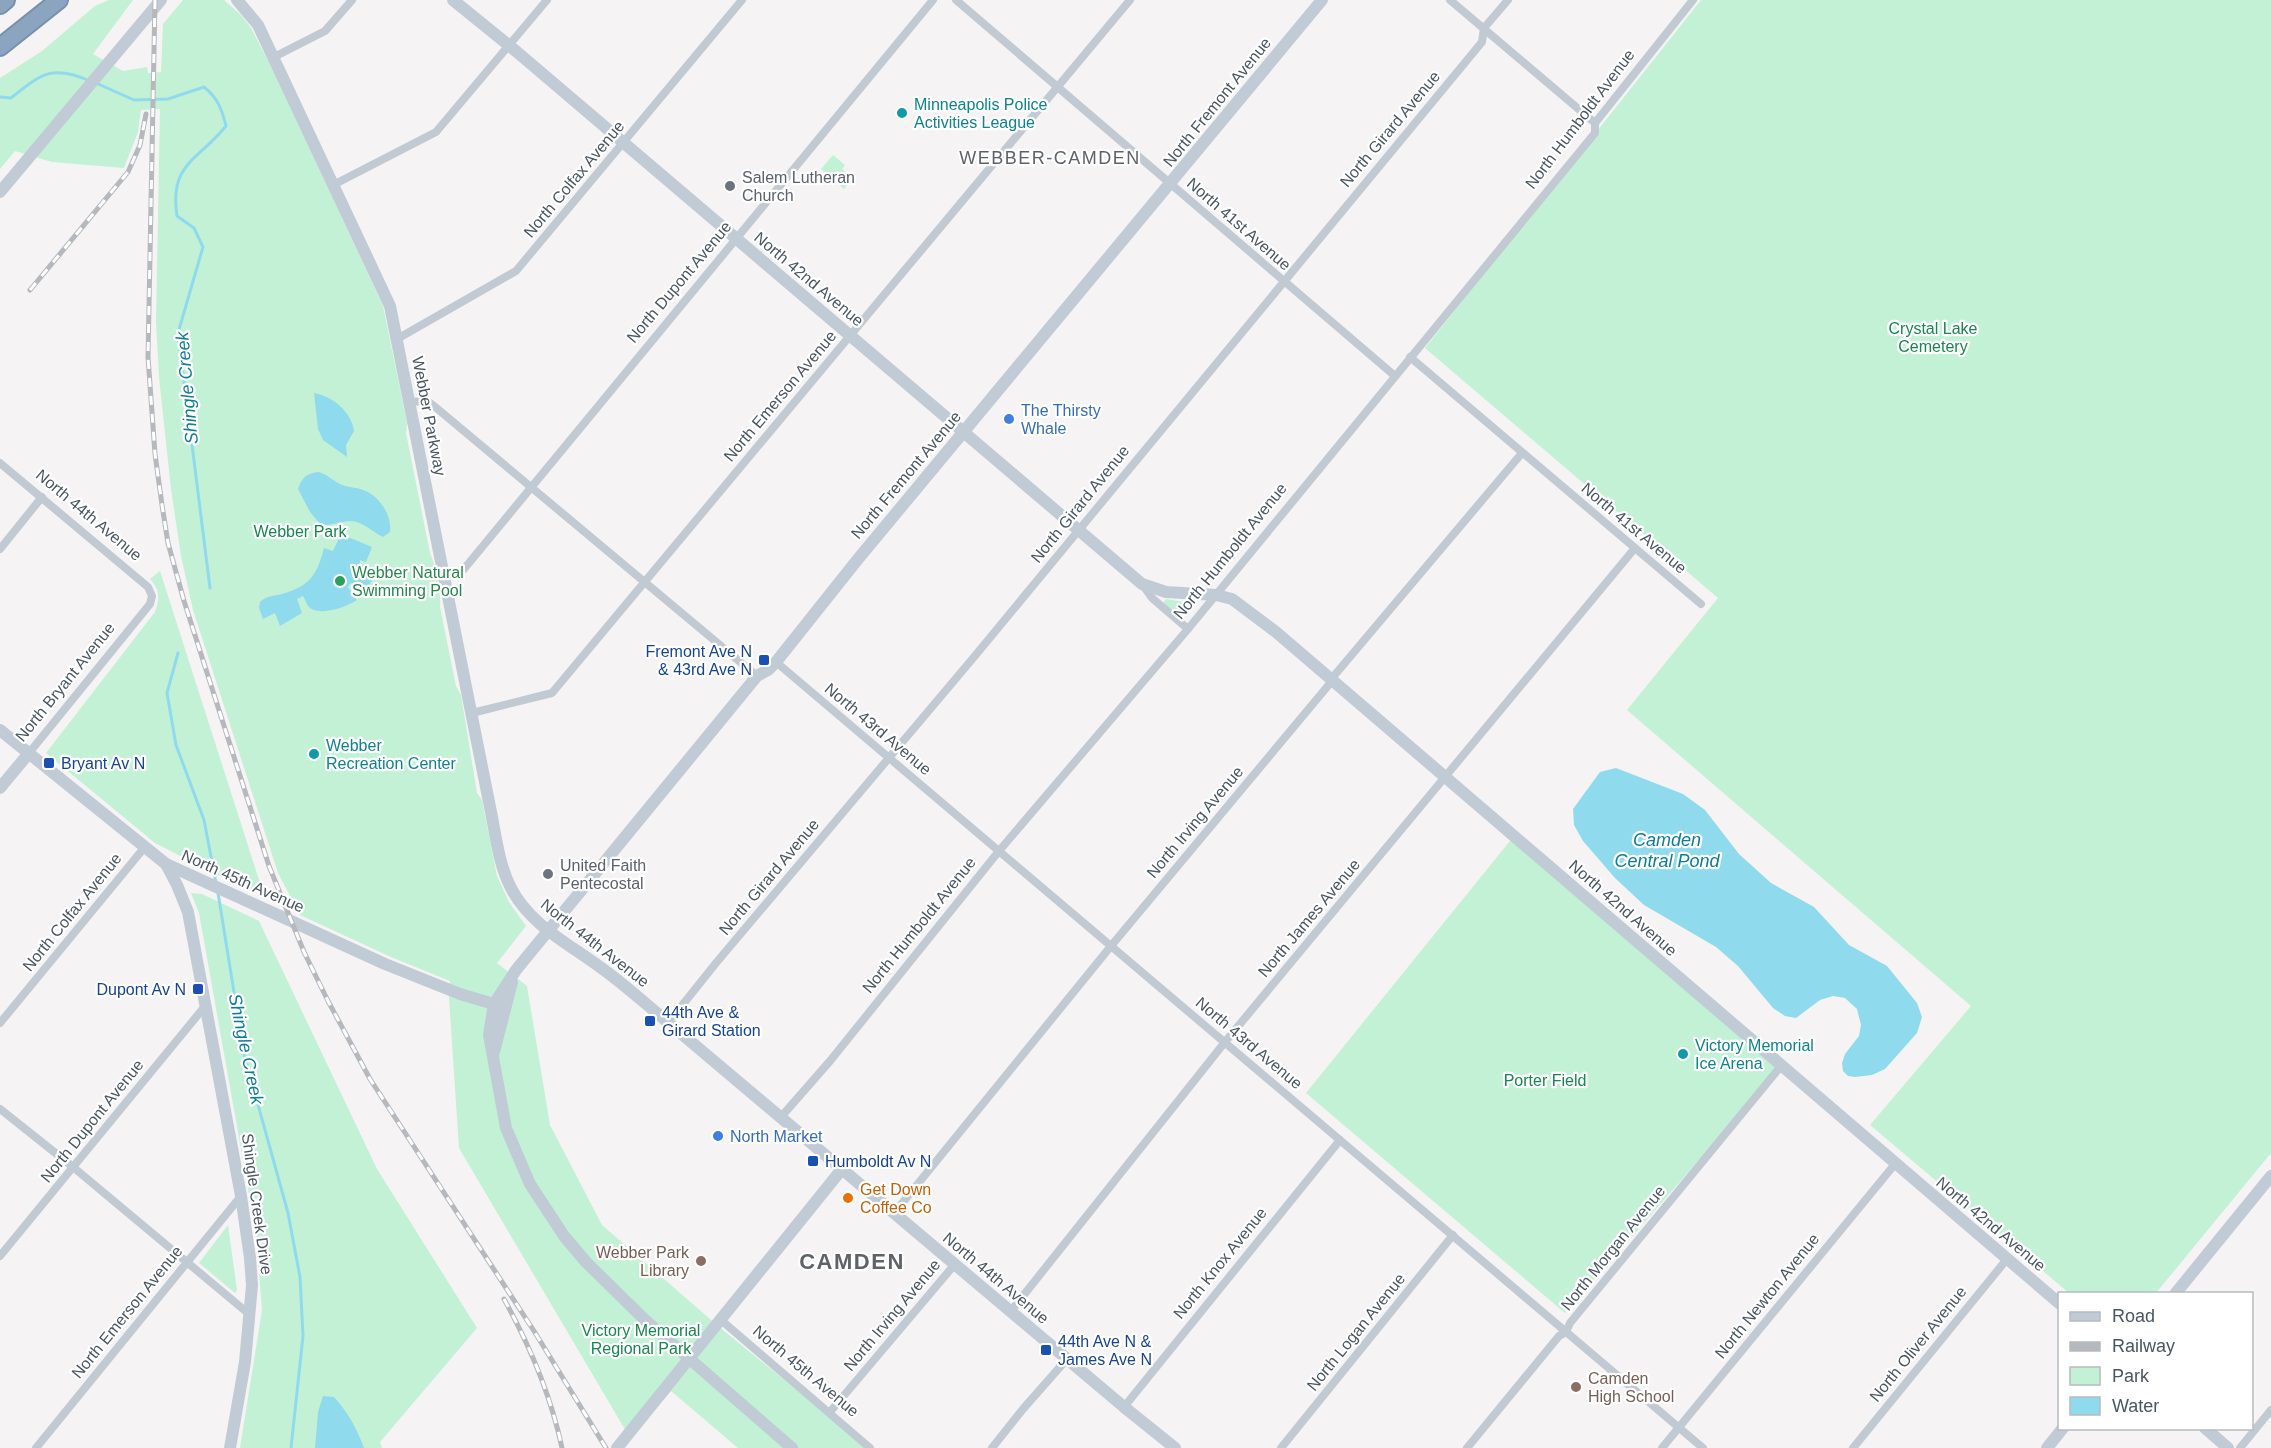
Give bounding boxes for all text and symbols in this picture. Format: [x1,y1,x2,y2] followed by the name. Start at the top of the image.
[1160,34,1274,170] street label: North Fremont Avenue
[1522,46,1638,192] street label: North Humboldt Avenue
[1337,68,1443,190] street label: North Girard Avenue
[914,96,1048,131] place label: Minneapolis Police Activities League
[895,106,909,120] marker: Minneapolis Police Activities League
[520,117,628,241] street label: North Colfax Avenue
[959,148,1141,168] district label: WEBBER-CAMDEN
[742,169,855,204] place label: Salem Lutheran Church
[1184,174,1294,274] street label: North 41st Avenue
[723,179,737,193] marker: Salem Lutheran Church
[623,218,735,346] street label: North Dupont Avenue
[751,229,867,330] street label: North 42nd Avenue
[1889,320,1978,355] park label: Crystal Lake Cemetery
[720,327,840,465] street label: North Emerson Avenue
[172,330,202,445] water label: Shingle Creek
[409,355,449,477] street label: Webber Parkway
[1021,402,1101,437] place label: The Thirsty Whale
[848,408,964,542] street label: North Fremont Avenue
[1002,412,1016,426] marker: The Thirsty Whale
[1028,442,1132,566] street label: North Girard Avenue
[33,466,145,564] street label: North 44th Avenue
[1578,479,1690,577] street label: North 41st Avenue
[1170,480,1290,622] street label: North Humboldt Avenue
[253,523,348,540] park label: Webber Park
[352,564,464,599] place label: Webber Natural Swimming Pool
[333,574,347,588] marker: Webber Natural Swimming Pool
[12,619,118,745] street label: North Bryant Avenue
[646,643,752,678] place label: Fremont Ave N & 43rd Ave N
[757,653,771,667] marker: Fremont Ave N & 43rd Ave N
[822,680,935,778] street label: North 43rd Avenue
[326,737,457,772] place label: Webber Recreation Center
[307,747,321,761] marker: Webber Recreation Center
[61,755,145,772] place label: Bryant Av N
[42,756,56,770] marker: Bryant Av N
[1143,763,1247,881] street label: North Irving Avenue
[716,816,822,938] street label: North Girard Avenue
[1614,830,1721,871] water label: Camden Central Pond
[179,846,307,916] street label: North 45th Avenue
[19,850,125,974] street label: North Colfax Avenue
[859,854,979,996] street label: North Humboldt Avenue
[1255,856,1363,980] street label: North James Avenue
[560,857,646,892] place label: United Faith Pentecostal
[1566,857,1680,959] street label: North 42nd Avenue
[541,867,555,881] marker: United Faith Pentecostal
[538,896,652,990] street label: North 44th Avenue
[96,981,186,998] place label: Dupont Av N
[191,982,205,996] marker: Dupont Av N
[224,992,268,1107] water label: Shingle Creek
[1193,994,1306,1092] street label: North 43rd Avenue
[662,1004,761,1039] place label: 44th Ave & Girard Station
[643,1014,657,1028] marker: 44th Ave & Girard Station
[1695,1037,1814,1072] place label: Victory Memorial Ice Arena
[1676,1047,1690,1061] marker: Victory Memorial Ice Arena
[37,1056,147,1186] street label: North Dupont Avenue
[1504,1072,1586,1089] park label: Porter Field
[730,1128,823,1145] place label: North Market
[711,1129,725,1143] marker: North Market
[239,1132,275,1276] street label: Shingle Creek Drive
[825,1153,931,1170] place label: Humboldt Av N
[806,1154,820,1168] marker: Humboldt Av N
[1933,1174,2049,1275] street label: North 42nd Avenue
[860,1181,932,1216] place label: Get Down Coffee Co
[1558,1182,1669,1314] street label: North Morgan Avenue
[841,1191,855,1205] marker: Get Down Coffee Co
[1170,1204,1270,1322] street label: North Knox Avenue
[940,1229,1052,1327] street label: North 44th Avenue
[1712,1230,1823,1362] street label: North Newton Avenue
[68,1242,186,1382] street label: North Emerson Avenue
[596,1244,690,1279] place label: Webber Park Library
[799,1249,905,1274] district label: CAMDEN
[694,1254,708,1268] marker: Webber Park Library
[840,1256,944,1374] street label: North Irving Avenue
[1304,1270,1408,1394] street label: North Logan Avenue
[1866,1283,1970,1405] street label: North Oliver Avenue
[2058,1292,2253,1430] legend
[2112,1306,2155,1326] text: Road
[582,1322,700,1357] park label: Victory Memorial Regional Park
[750,1322,862,1420] street label: North 45th Avenue
[1058,1333,1152,1368] place label: 44th Ave N & James Ave N
[2112,1336,2175,1356] text: Railway
[1039,1343,1053,1357] marker: 44th Ave N & James Ave N
[2112,1366,2150,1386] text: Park
[1588,1370,1674,1405] place label: Camden High School
[1569,1380,1583,1394] marker: Camden High School
[2112,1396,2159,1416] text: Water

